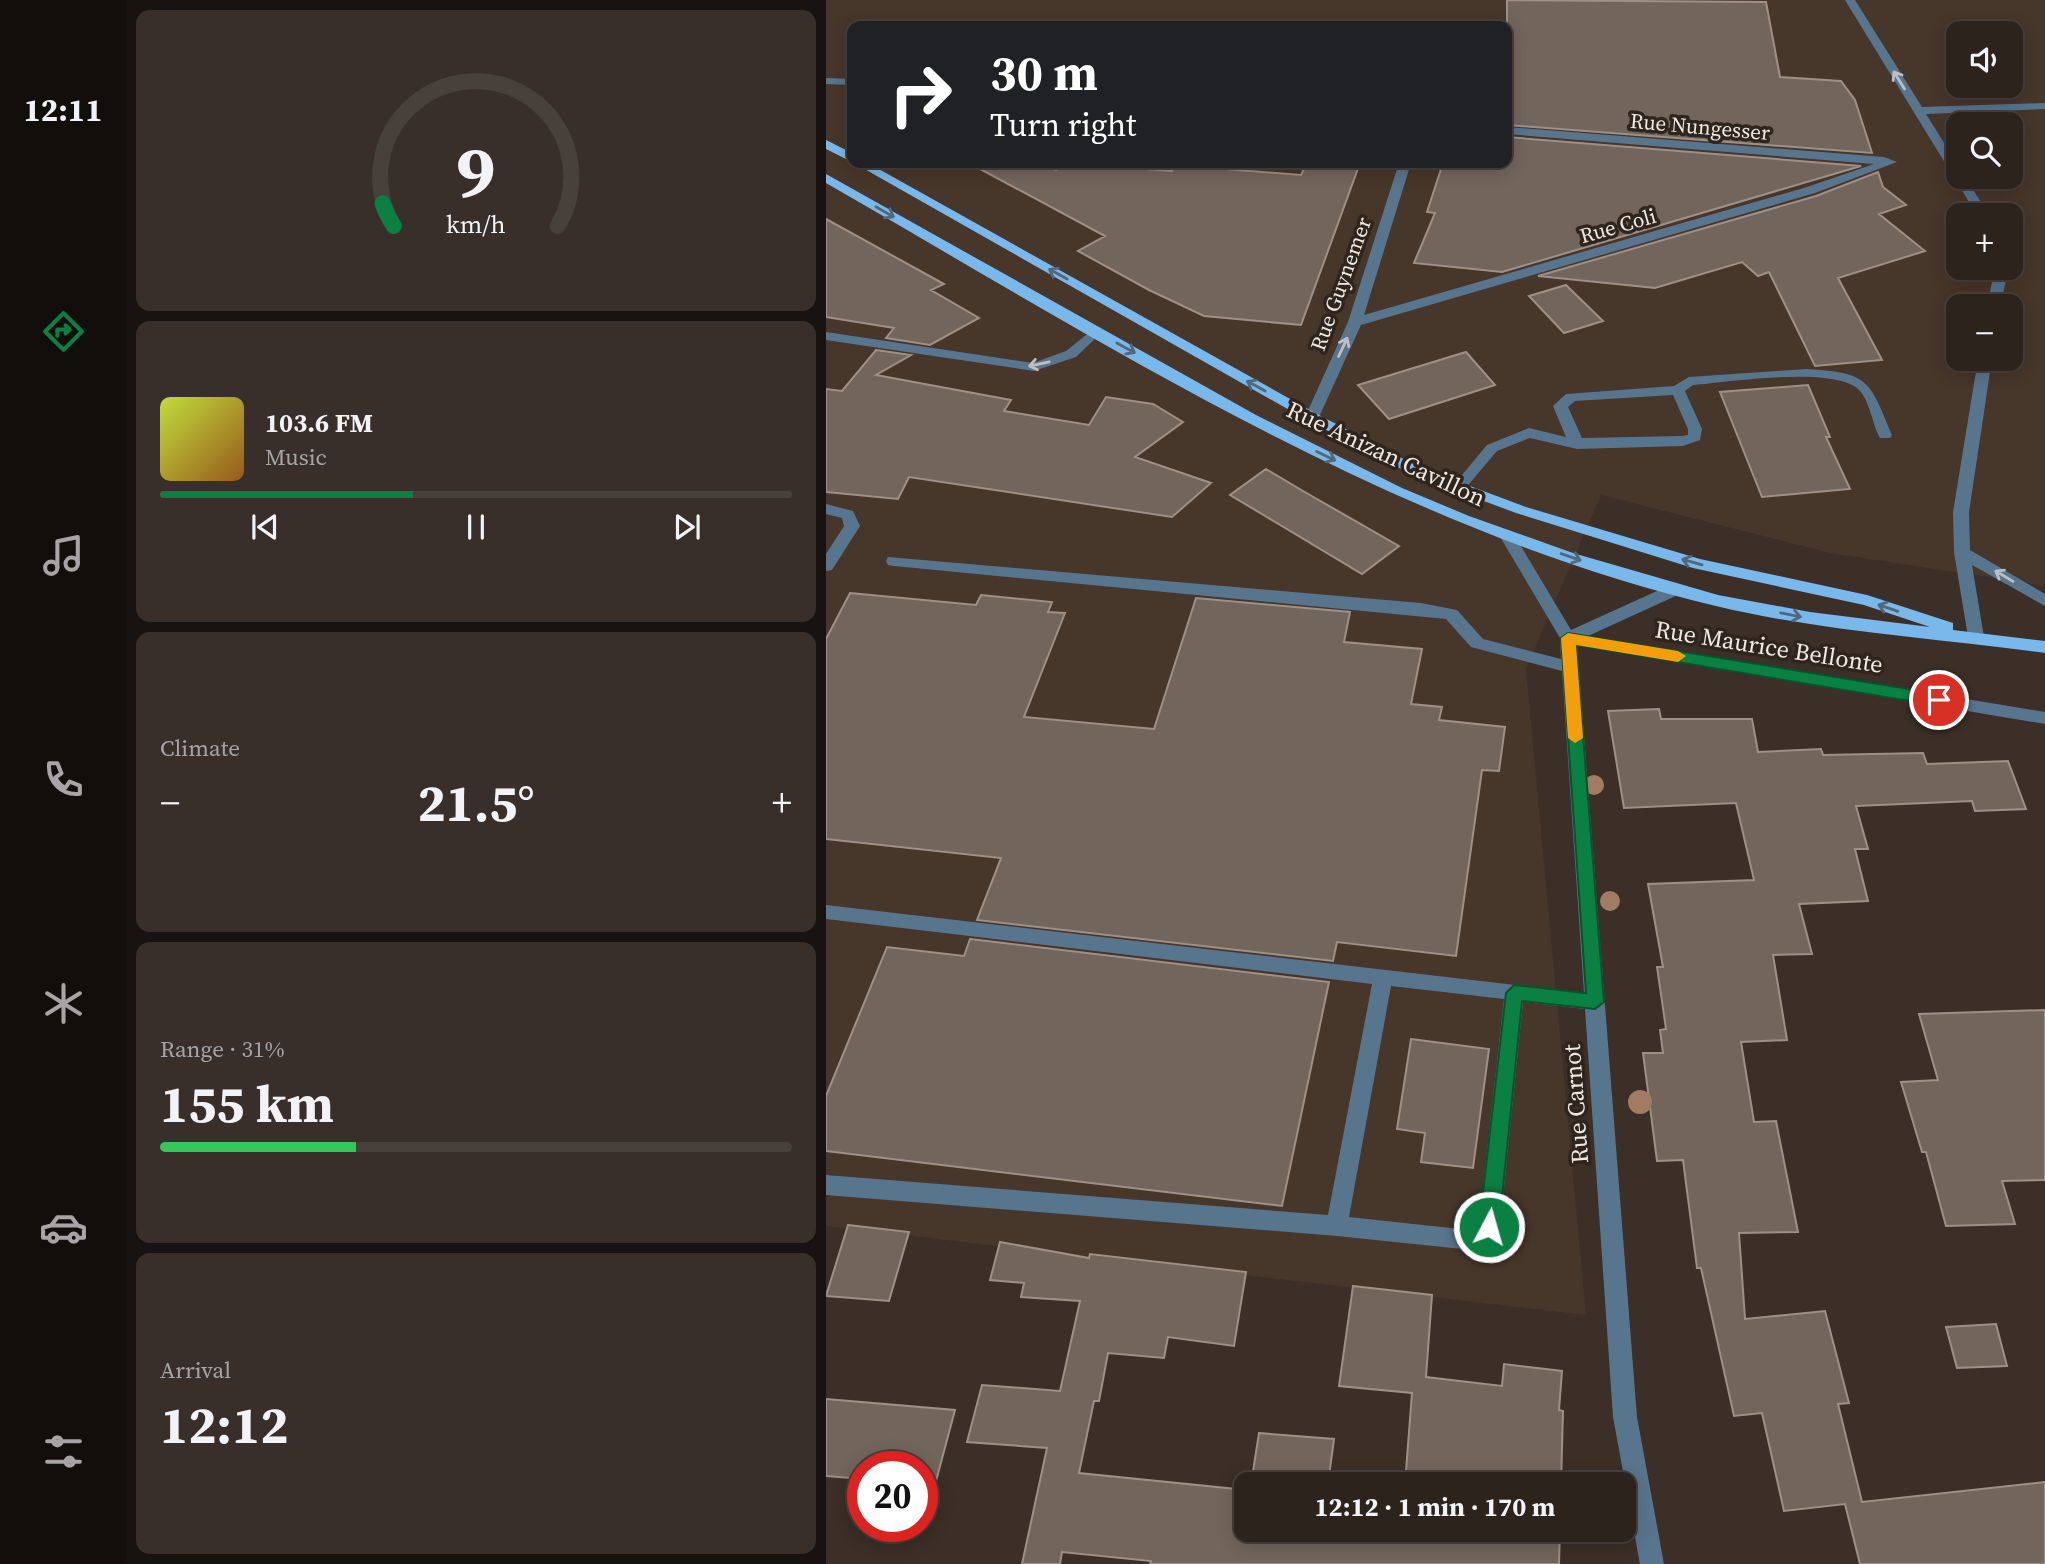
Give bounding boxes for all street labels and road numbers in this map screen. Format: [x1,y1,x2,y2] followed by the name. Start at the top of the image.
[1629,106,1771,147] street label: Rue Nungesser
[1576,201,1659,250] street label: Rue Coli
[1303,213,1378,355] street label: Rue Guynemer
[1281,393,1491,514] street label: Rue Anizan Cavillon
[1653,612,1885,681] street label: Rue Maurice Bellonte
[1555,1043,1596,1165] street label: Rue Carnot

